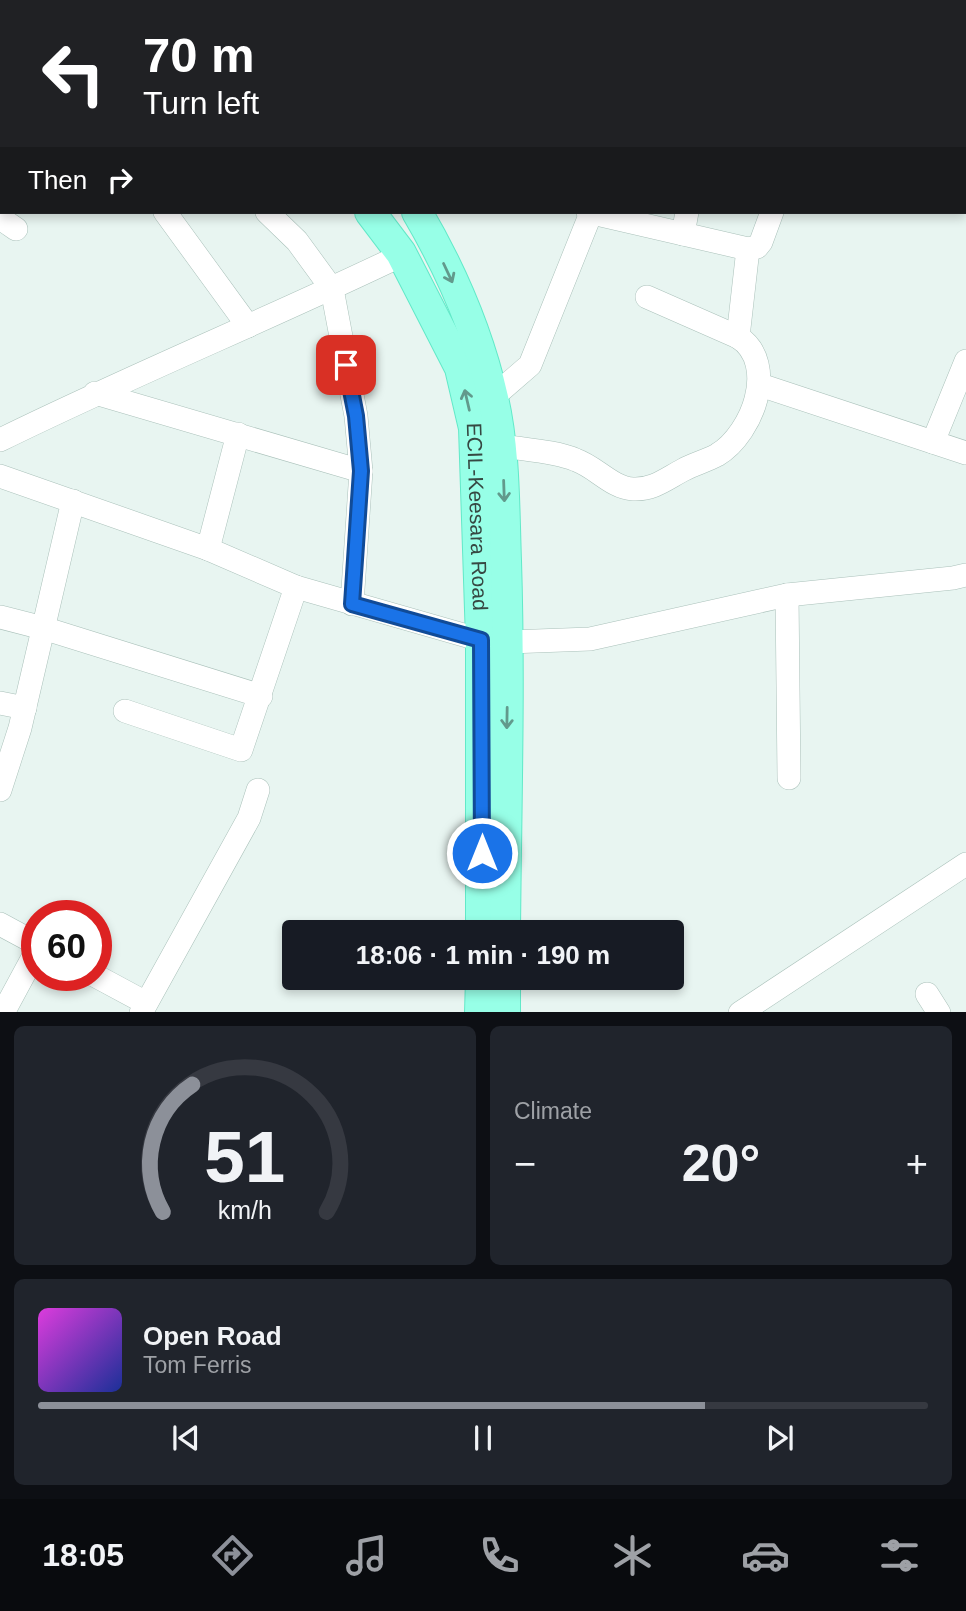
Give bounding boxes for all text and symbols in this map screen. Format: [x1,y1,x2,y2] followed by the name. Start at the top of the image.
[28,28,119,119] icon: left
[143,28,255,82] text: 70 m
[143,85,259,121] text: Turn left
[101,161,139,199] icon: right
[28,165,87,195] text: Then
[442,261,455,283] one-way arrow
[316,335,376,395] pin
[327,346,365,384] icon: arrive
[460,389,473,412] one-way arrow
[463,422,492,611] street label: ECIL-Keesara Road
[497,479,510,502] one-way arrow
[501,707,514,730] one-way arrow
[445,816,519,890] position arrow
[21,900,112,991] speed limit sign: 60
[356,940,610,970] text: 18:06 · 1 min · 190 m
[514,1098,592,1124] text: Climate
[205,1116,285,1197] text: 51
[682,1134,760,1192] text: 20°
[514,1143,536,1185] text: −
[906,1143,928,1185] text: +
[218,1195,272,1223] text: km/h
[143,1321,282,1351] text: Open Road
[143,1352,252,1378] text: Tom Ferris
[167,1419,205,1457] icon: previous
[464,1419,502,1457] icon: pause
[761,1419,799,1457] icon: next
[208,1531,257,1580] icon: directions
[342,1531,391,1580] icon: music
[475,1531,524,1580] icon: phone
[608,1531,657,1580] icon: climate
[741,1531,790,1580] icon: car
[875,1531,924,1580] icon: filters
[42,1537,124,1573] text: 18:05

